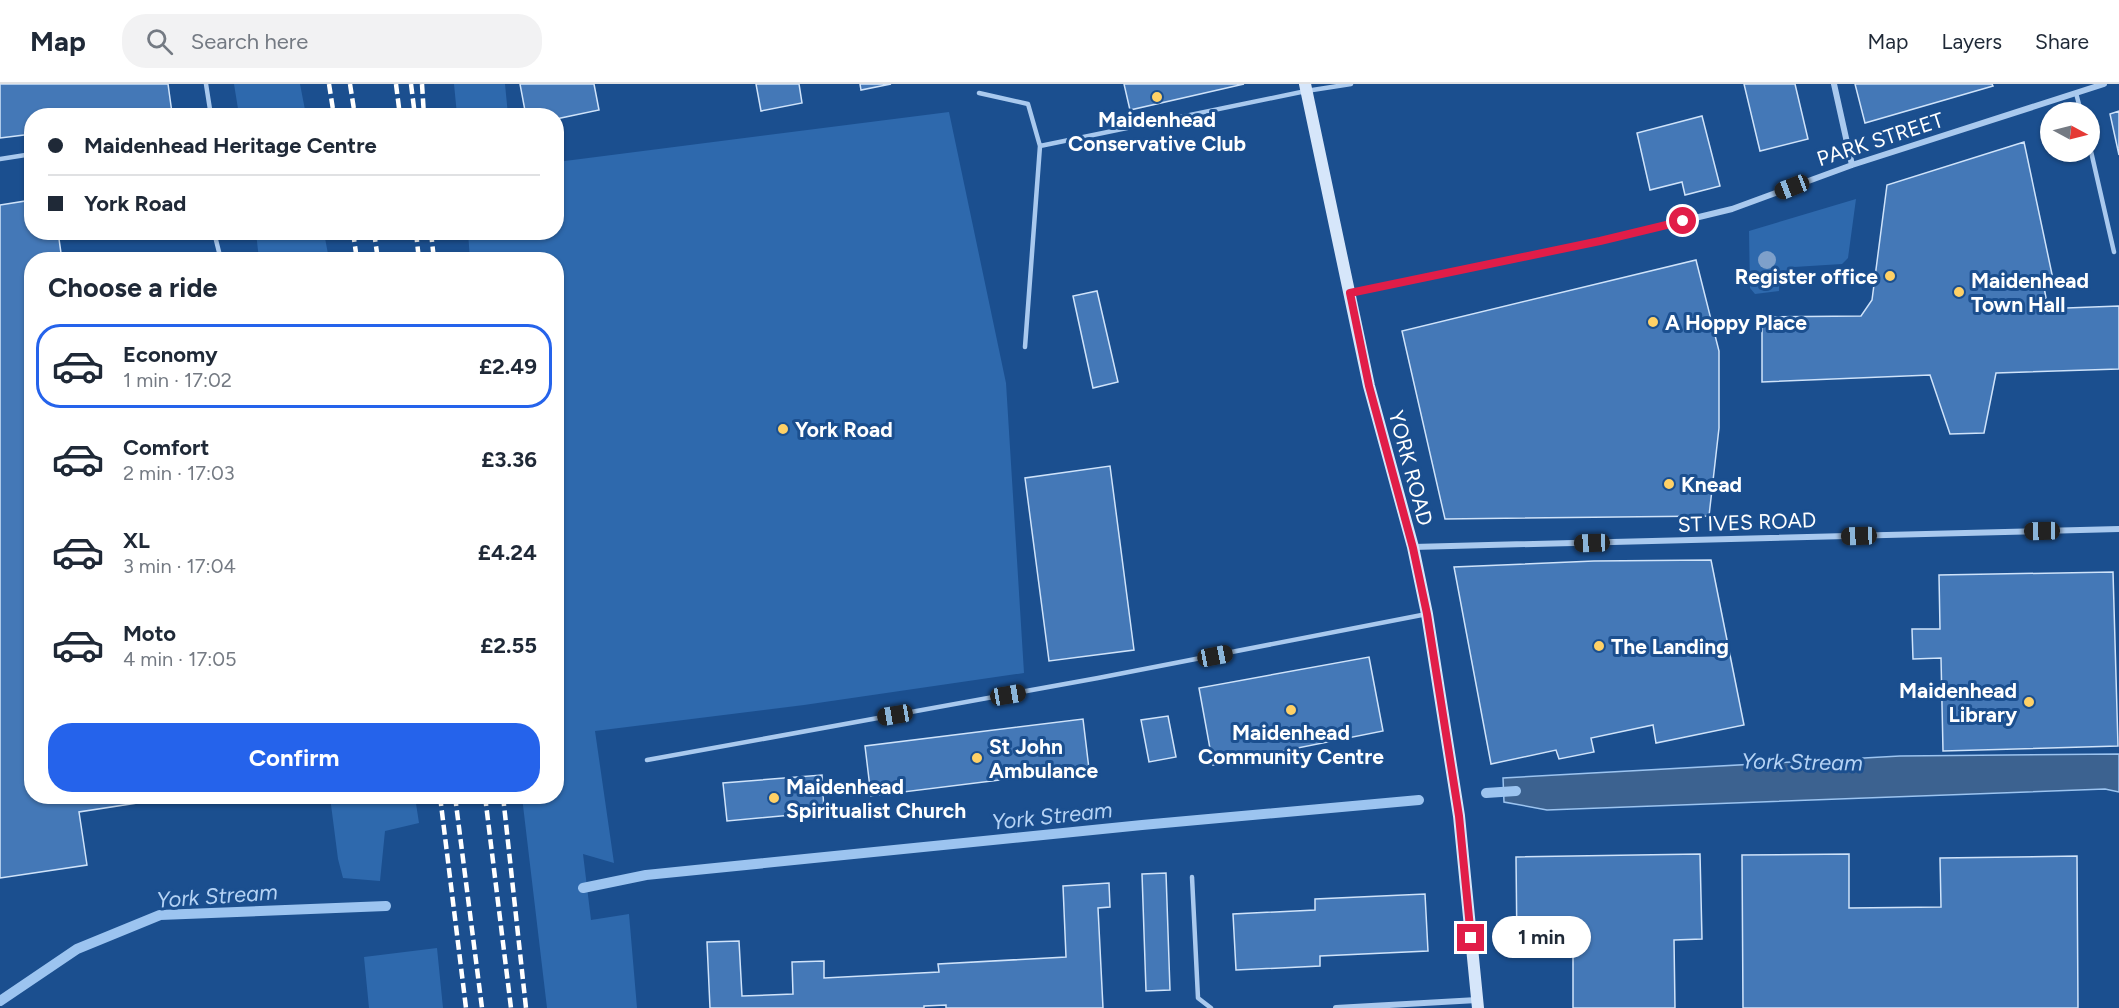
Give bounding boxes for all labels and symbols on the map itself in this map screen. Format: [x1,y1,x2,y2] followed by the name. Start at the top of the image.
[1150,90,1164,104] marker: Maidenhead Conservative Club
[2040,102,2100,162] north arrow
[1068,107,1246,156] place label: Maidenhead Conservative Club
[1814,107,1947,171] street label: PARK STREET
[1772,172,1812,202] car
[1669,207,1696,234] route start
[1735,264,1878,289] place label: Register office
[1971,268,2089,317] place label: Maidenhead Town Hall
[1883,269,1897,283] marker: Register office
[1952,285,1966,299] marker: Maidenhead Town Hall
[1665,310,1807,335] place label: A Hoppy Place
[1646,315,1660,329] marker: A Hoppy Place
[1384,408,1438,528] street label: YORK ROAD
[795,417,893,442] place label: York Road
[776,422,790,436] marker: York Road
[1681,472,1742,497] place label: Knead
[1662,477,1676,491] marker: Knead
[1677,507,1817,537] street label: ST IVES ROAD
[2024,522,2060,540] car
[1841,526,1877,546] car
[1574,533,1610,553] car
[1611,634,1729,659] place label: The Landing
[1592,639,1606,653] marker: The Landing
[1196,644,1234,668] car
[1899,678,2018,727] place label: Maidenhead Library
[989,683,1027,707] car
[2022,695,2036,709] marker: Maidenhead Library
[876,703,914,727] car
[1284,703,1298,717] marker: Maidenhead Community Centre
[1198,720,1384,769] place label: Maidenhead Community Centre
[989,734,1099,783] place label: St John Ambulance
[1741,747,1863,777] water label: York Stream
[970,751,984,765] marker: St John Ambulance
[786,774,966,823] place label: Maidenhead Spiritualist Church
[767,791,781,805] marker: Maidenhead Spiritualist Church
[990,796,1114,836] water label: York Stream
[155,878,279,914] water label: York Stream
[1492,917,1591,959] callout: 1 min
[1457,924,1484,951] route end

